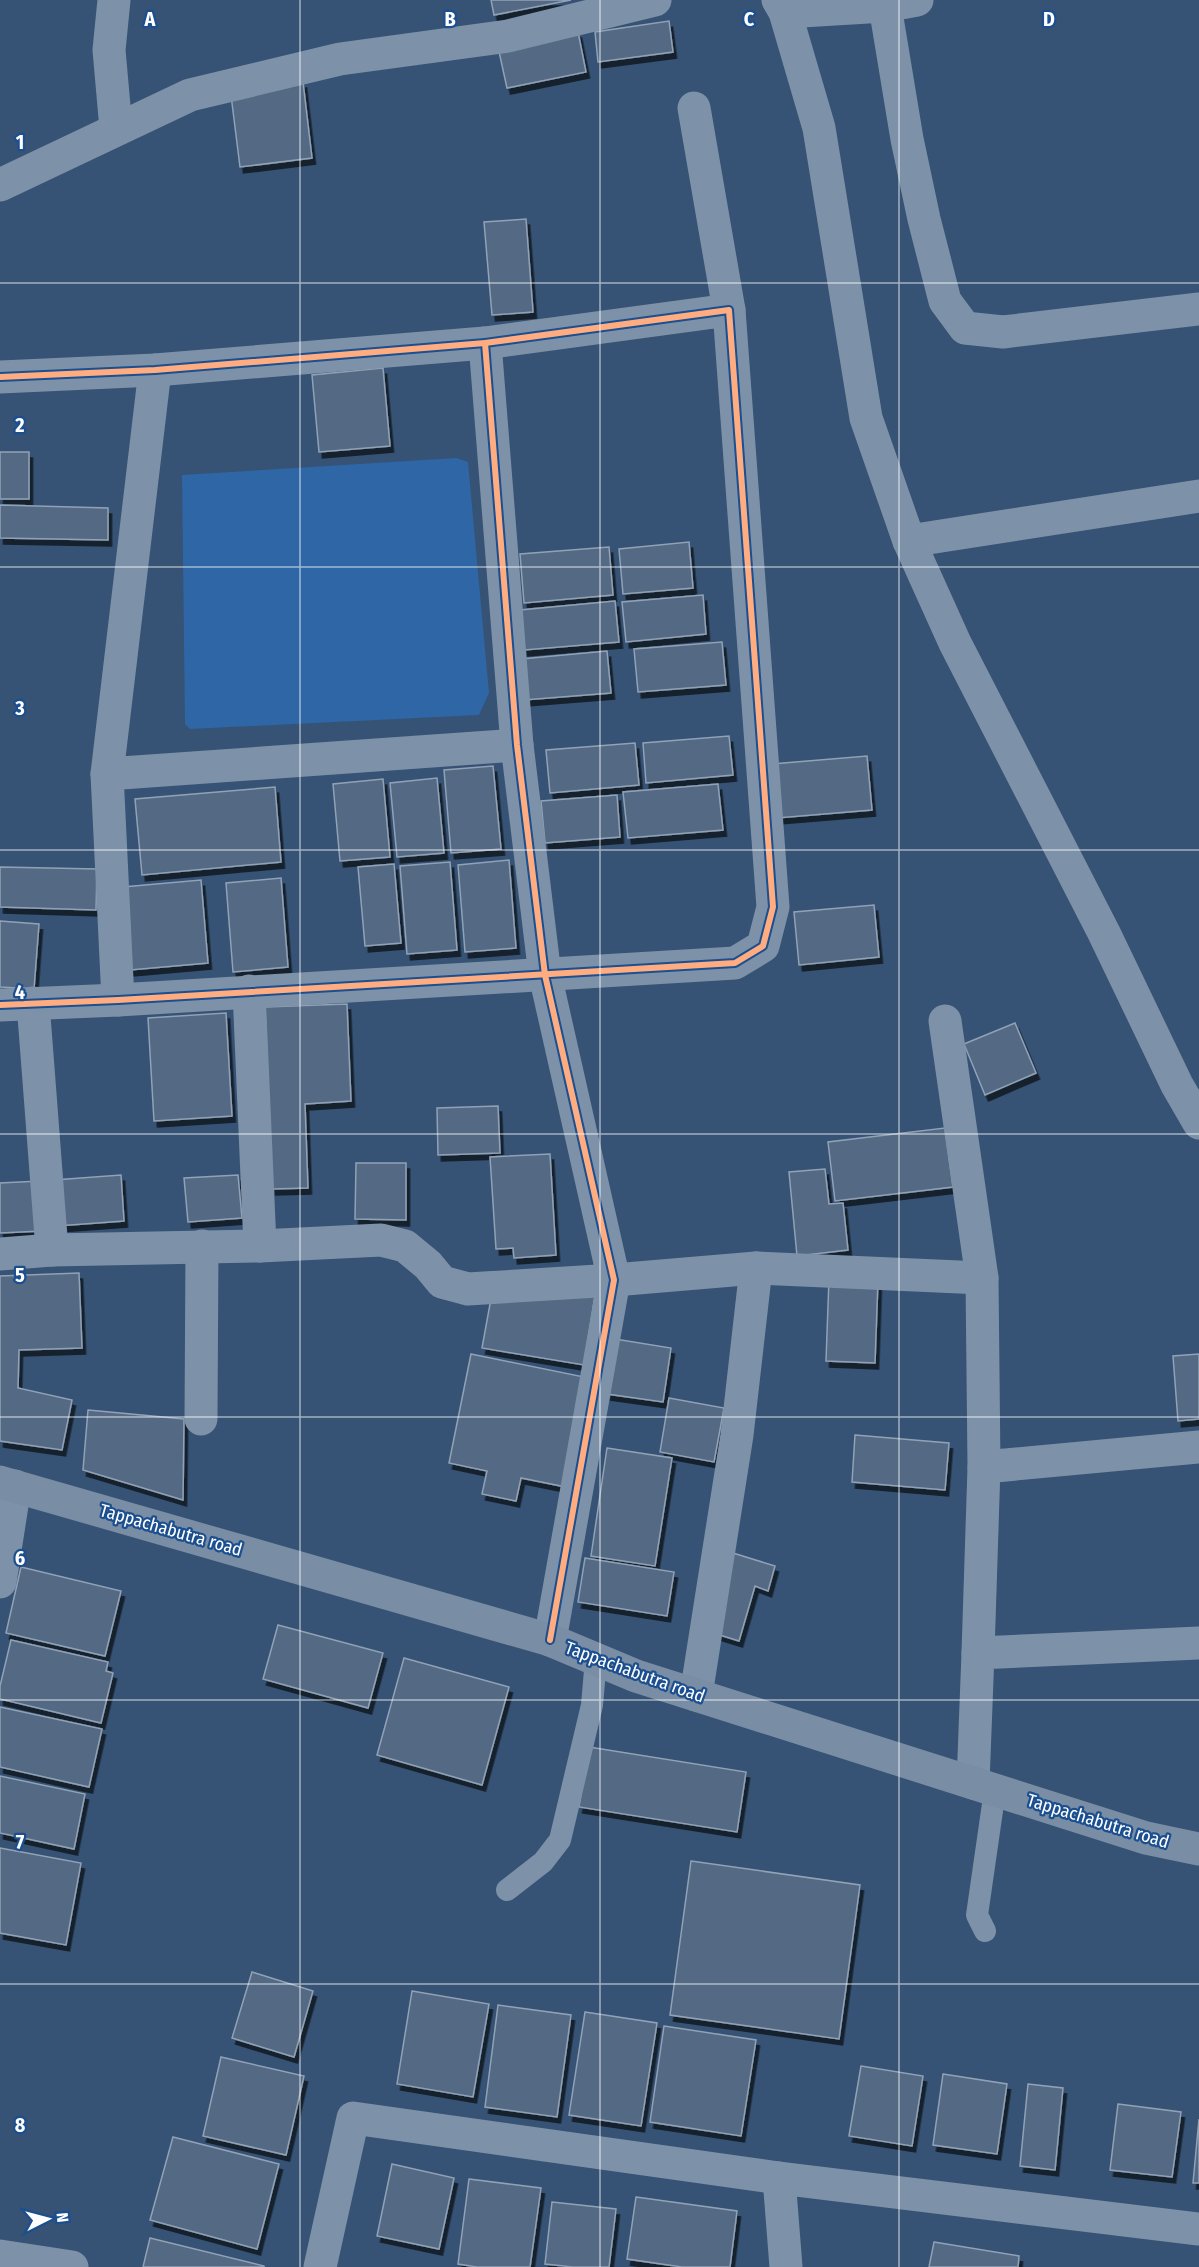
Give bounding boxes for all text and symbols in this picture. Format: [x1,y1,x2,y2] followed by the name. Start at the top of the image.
[144,7,157,31] text: A
[444,7,456,31] text: B
[744,7,755,31] text: C
[1043,7,1055,31] text: D
[16,130,24,154] text: 1
[14,413,25,437] text: 2
[14,696,25,720] text: 3
[15,980,25,1004] text: 4
[15,1263,25,1287] text: 5
[97,1499,245,1561] street label: Tappachabutra road
[15,1546,25,1570] text: 6
[562,1636,708,1708] street label: Tappachabutra road
[1024,1789,1172,1853] street label: Tappachabutra road
[16,1830,25,1854] text: 7
[15,2113,26,2137] text: 8
[18,2189,78,2249] north arrow
[52,2212,72,2223] text: N

